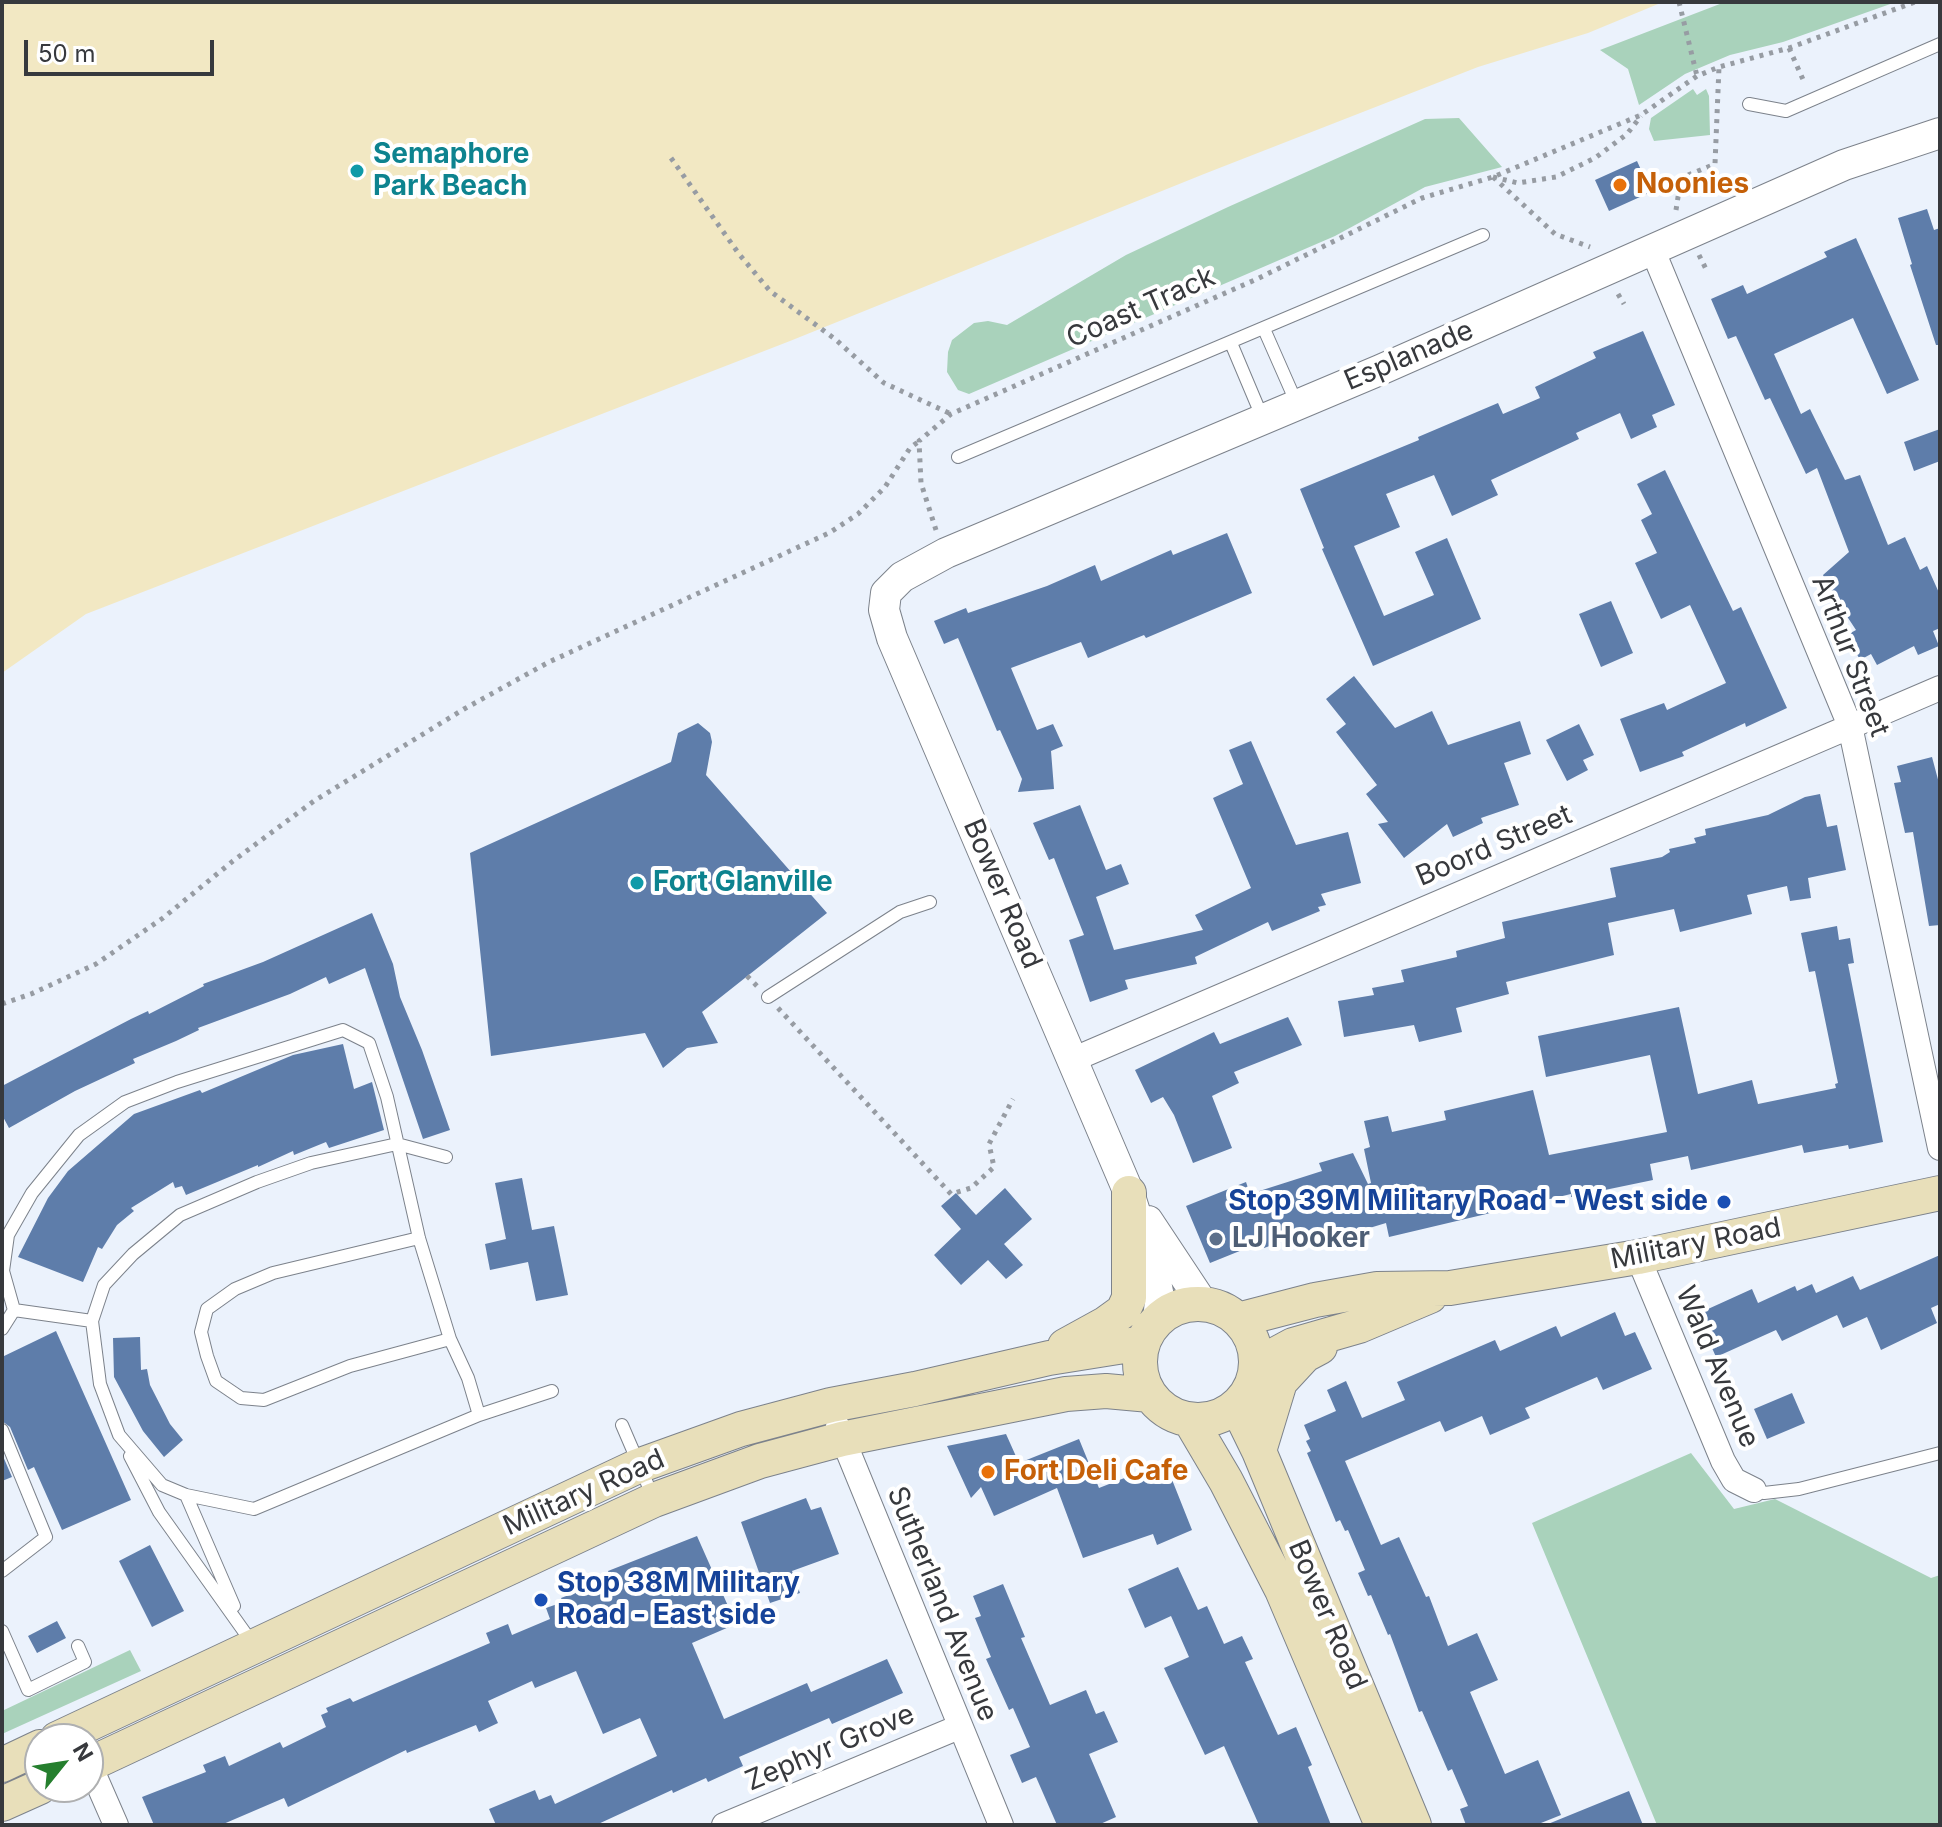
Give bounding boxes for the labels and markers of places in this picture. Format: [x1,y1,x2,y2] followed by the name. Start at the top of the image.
[373,138,529,204] place label: Semaphore Park Beach
[348,162,366,180] marker: Semaphore Park Beach
[1636,168,1749,202] place label: Noonies
[1611,176,1629,194] marker: Noonies
[653,866,833,900] place label: Fort Glanville
[628,874,646,892] marker: Fort Glanville
[1228,1185,1708,1219] place label: Stop 39M Military Road - West side
[1715,1193,1733,1211] marker: Stop 39M Military Road - West side
[1232,1222,1370,1256] place label: LJ Hooker
[1207,1230,1225,1248] marker: LJ Hooker
[1004,1455,1189,1489] place label: Fort Deli Cafe
[979,1463,997,1481] marker: Fort Deli Cafe
[557,1567,800,1633] place label: Stop 38M Military Road - East side
[532,1591,550,1609] marker: Stop 38M Military Road - East side

